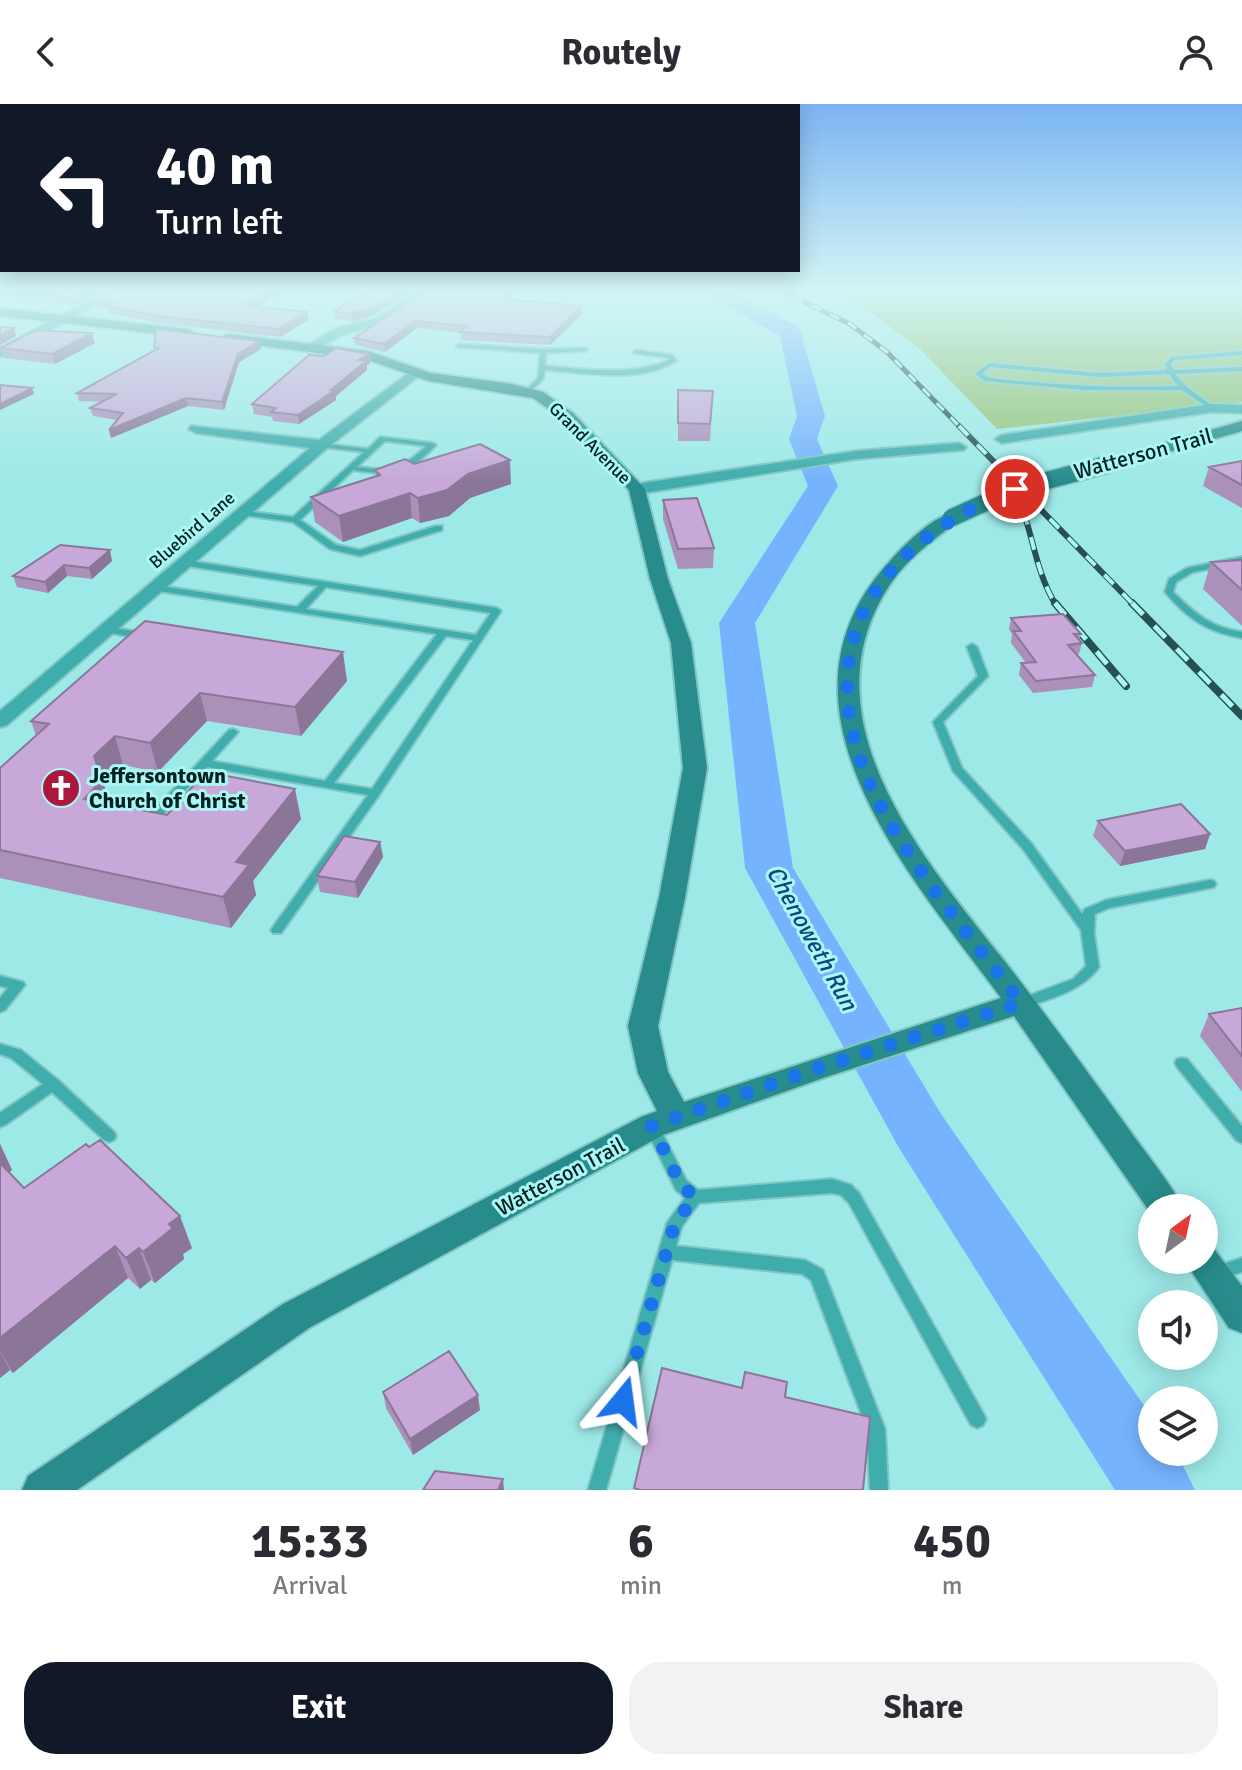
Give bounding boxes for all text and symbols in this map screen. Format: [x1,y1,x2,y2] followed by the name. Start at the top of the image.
[24,30,68,74] icon: back
[561,30,681,75] text: Routely
[1174,30,1218,74] icon: person
[156,131,274,200] text: 40 m
[24,136,128,240] icon: left
[156,200,283,245] text: Turn left
[544,397,636,489] street label: Grand Avenue
[1071,422,1215,485] street label: Watterson Trail
[981,455,1049,523] pin
[993,467,1037,511] icon: arrive
[145,487,239,573] street label: Bluebird Lane
[89,762,245,814] place label: Jeffersontown Church of Christ
[40,767,82,809] church icon: Jeffersontown Church of Christ
[760,860,865,1016] water label: Chenoweth Run
[491,1131,629,1222] street label: Watterson Trail
[1138,1194,1218,1274] north arrow
[1138,1194,1218,1466] map controls
[1138,1290,1218,1370] button: sound
[581,1359,665,1443] position arrow
[1138,1386,1218,1466] button: layers
[251,1512,369,1571] text: 15:33
[628,1512,654,1571] text: 6
[913,1512,991,1571] text: 450
[273,1570,347,1602] text: Arrival
[620,1570,662,1602] text: min
[942,1570,962,1602] text: m
[24,1662,613,1754] button: Exit
[629,1662,1218,1754] button: Share

